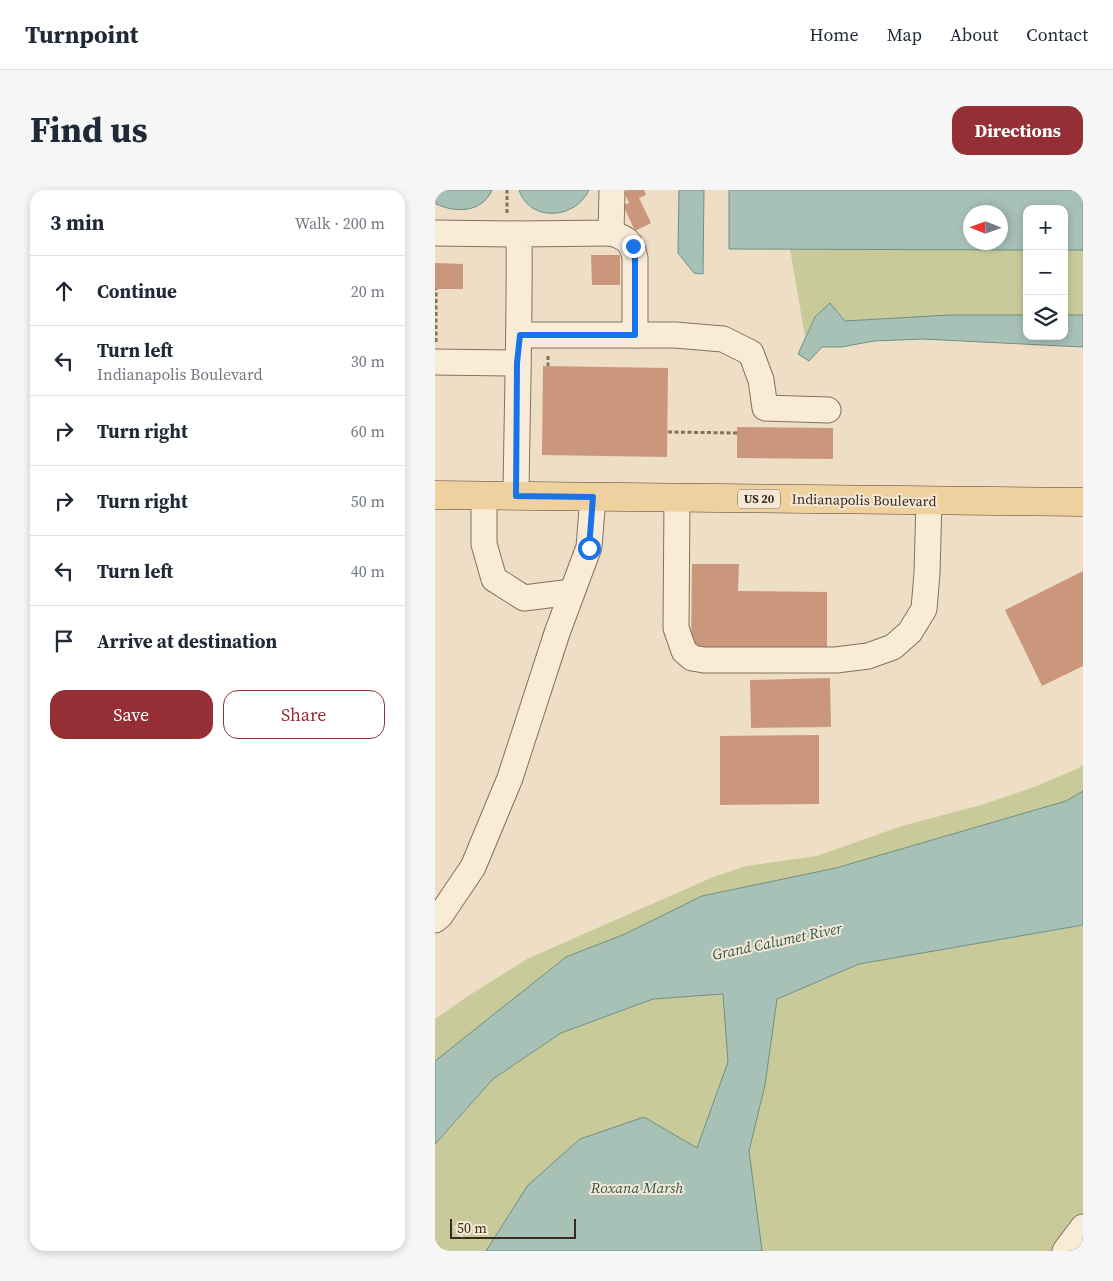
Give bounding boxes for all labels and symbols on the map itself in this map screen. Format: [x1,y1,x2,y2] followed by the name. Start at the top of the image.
[963,205,1008,250] north arrow
[622,235,645,258] route end
[791,489,937,511] street label: Indianapolis Boulevard
[738,490,780,508] road number: US 20
[578,537,601,560] route start
[710,917,845,965] water label: Grand Calumet River
[590,1177,683,1198] water label: Roxana Marsh
[450,1216,576,1239] scale bar

